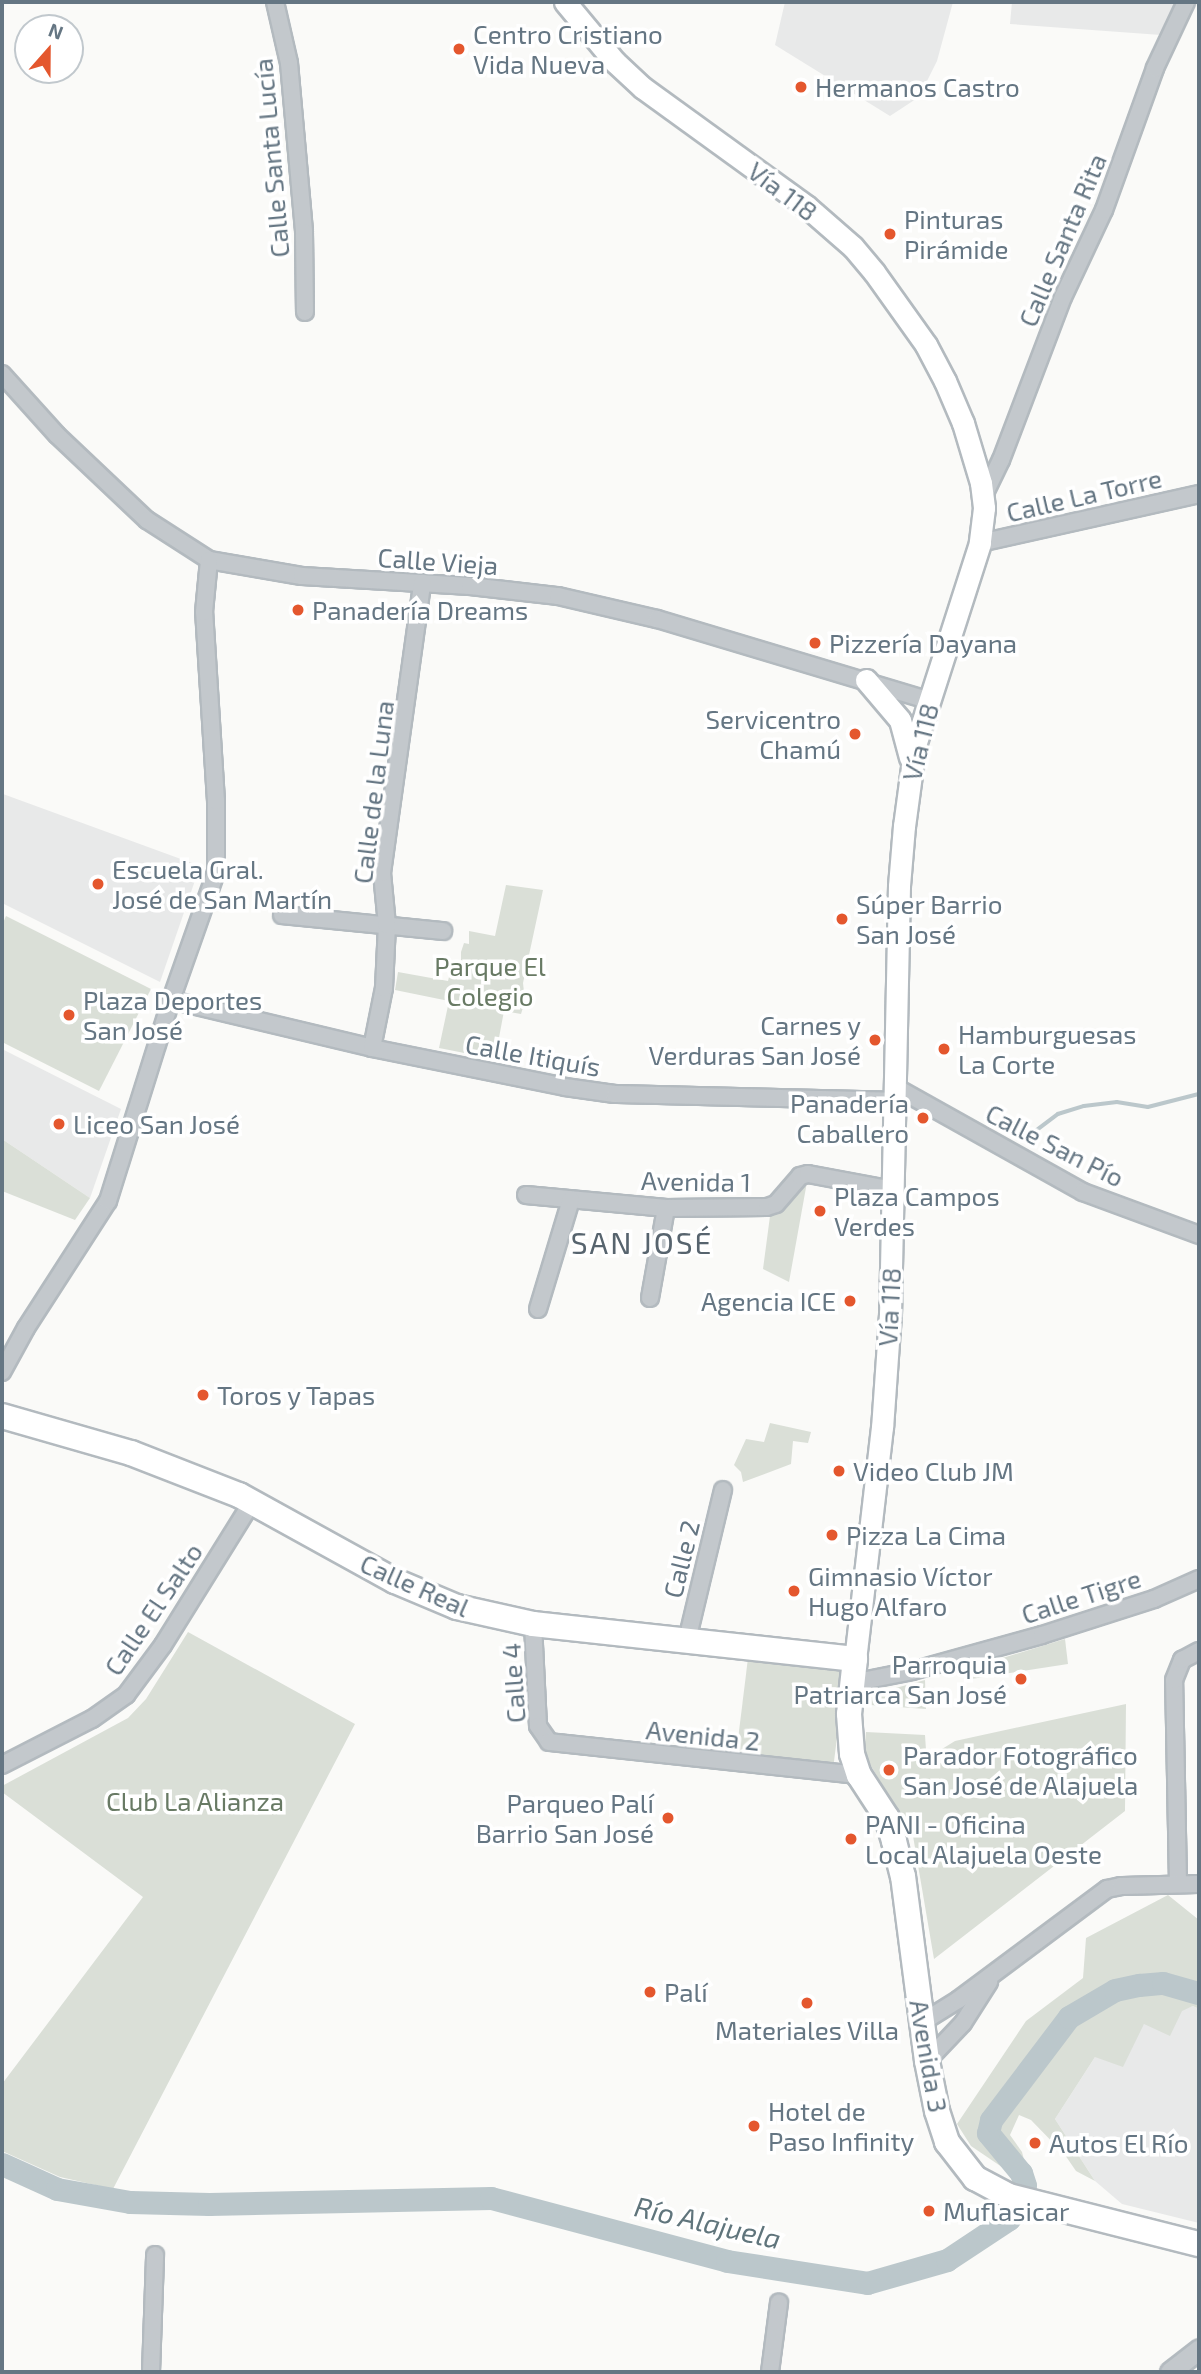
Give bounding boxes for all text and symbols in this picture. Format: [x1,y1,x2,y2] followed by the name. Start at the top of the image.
[14,14,84,84] north arrow
[45,18,67,44] text: N
[473,18,663,80] place label: Centro Cristiano Vida Nueva
[451,41,467,57] marker: Centro Cristiano Vida Nueva
[247,57,295,259] street label: Calle Santa Lucía
[815,71,1020,103] place label: Hermanos Castro
[793,79,809,95] marker: Hermanos Castro
[1012,149,1112,331] street label: Calle Santa Rita
[742,155,824,227] street label: Vía 118
[904,203,1009,264] place label: Pinturas Pirámide
[882,226,898,242] marker: Pinturas Pirámide
[1003,462,1165,528] street label: Calle La Torre
[376,541,500,581] street label: Calle Vieja
[312,594,528,626] place label: Panadería Dreams
[290,602,306,618] marker: Panadería Dreams
[829,627,1017,659] place label: Pizzería Dayana
[807,635,823,651] marker: Pizzería Dayana
[346,699,400,885] street label: Calle de la Luna
[895,700,945,784] street label: Vía 118
[705,703,841,764] place label: Servicentro Chamú
[847,726,863,742] marker: Servicentro Chamú
[112,853,332,914] place label: Escuela Gral. José de San Martín
[90,876,106,892] marker: Escuela Gral. José de San Martín
[856,888,1003,950] place label: Súper Barrio San José
[834,911,850,927] marker: Súper Barrio San José
[434,950,546,1012] park label: Parque El Colegio
[83,984,262,1046] place label: Plaza Deportes San José
[61,1007,77,1023] marker: Plaza Deportes San José
[648,1009,861,1070] place label: Carnes y Verduras San José
[958,1018,1136,1080] place label: Hamburguesas La Corte
[463,1028,603,1082] street label: Calle Itiquís
[867,1032,883,1048] marker: Carnes y Verduras San José
[936,1041,952,1057] marker: Hamburguesas La Corte
[790,1087,909,1148] place label: Panadería Caballero
[981,1097,1129,1193] street label: Calle San Pío
[73,1108,240,1140] place label: Liceo San José
[915,1110,931,1126] marker: Panadería Caballero
[51,1116,67,1132] marker: Liceo San José
[641,1164,751,1198] street label: Avenida 1
[834,1180,1000,1242] place label: Plaza Campos Verdes
[812,1203,828,1219] marker: Plaza Campos Verdes
[571,1224,713,1260] district label: SAN JOSÉ
[871,1267,907,1347] street label: Vía 118
[701,1285,836,1317] place label: Agencia ICE
[842,1293,858,1309] marker: Agencia ICE
[217,1379,377,1411] place label: Toros y Tapas
[195,1387,211,1403] marker: Toros y Tapas
[853,1455,1014,1487] place label: Video Club JM
[831,1463,847,1479] marker: Video Club JM
[656,1517,706,1601] street label: Calle 2
[846,1519,1006,1551] place label: Pizza La Cima
[824,1527,840,1543] marker: Pizza La Cima
[97,1537,209,1681] street label: Calle El Salto
[356,1547,474,1623] street label: Calle Real
[808,1560,993,1622] place label: Gimnasio Víctor Hugo Alfaro
[1017,1562,1145,1630] street label: Calle Tigre
[786,1583,802,1599] marker: Gimnasio Víctor Hugo Alfaro
[495,1642,531,1724] street label: Calle 4
[793,1648,1007,1710] place label: Parroquia Patriarca San José
[1013,1671,1029,1687] marker: Parroquia Patriarca San José
[644,1714,762,1756] street label: Avenida 2
[903,1739,1139,1800] place label: Parador Fotográfico San José de Alajuela
[881,1762,897,1778] marker: Parador Fotográfico San José de Alajuela
[106,1785,284,1817] park label: Club La Alianza
[475,1787,654,1848] place label: Parqueo Palí Barrio San José
[865,1808,1103,1870] place label: PANI - Oficina Local Alajuela Oeste
[660,1810,676,1826] marker: Parqueo Palí Barrio San José
[843,1831,859,1847] marker: PANI - Oficina Local Alajuela Oeste
[664,1976,708,2008] place label: Palí
[642,1984,658,2000] marker: Palí
[799,1995,815,2011] marker: Materiales Villa
[904,1997,954,2115] street label: Avenida 3
[715,2014,899,2046] place label: Materiales Villa
[768,2095,914,2156] place label: Hotel de Paso Infinity
[746,2118,762,2134] marker: Hotel de Paso Infinity
[1049,2127,1189,2159] place label: Autos El Río
[1027,2135,1043,2151] marker: Autos El Río
[631,2189,785,2255] water label: Río Alajuela
[943,2195,1069,2227] place label: Muflasicar
[921,2203,937,2219] marker: Muflasicar

